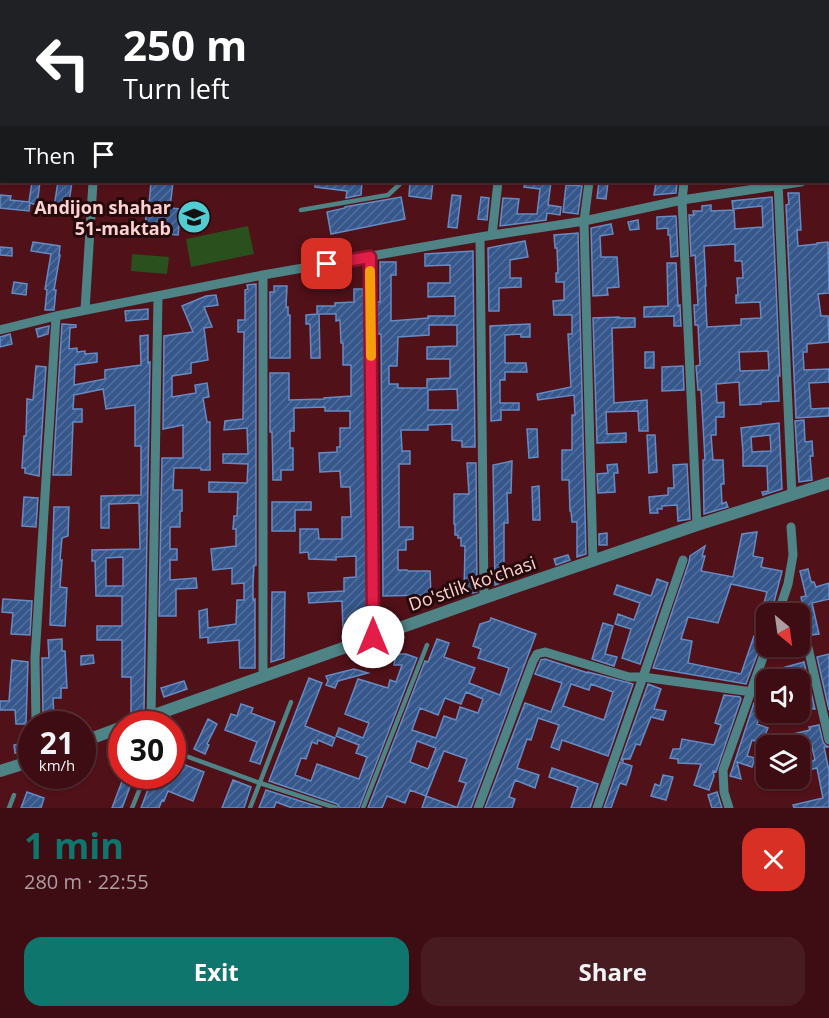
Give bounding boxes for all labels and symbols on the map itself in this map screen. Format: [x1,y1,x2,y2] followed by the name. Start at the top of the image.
[34,195,171,240] place label: Andijon shahar 51-maktab
[176,199,212,235] school or university icon: Andijon shahar 51-maktab
[301,238,352,289] pin
[405,550,539,616] street label: Do'stlik ko'chasi
[756,603,810,657] north arrow
[341,605,405,669] position arrow
[108,711,186,789] speed limit sign: 30

